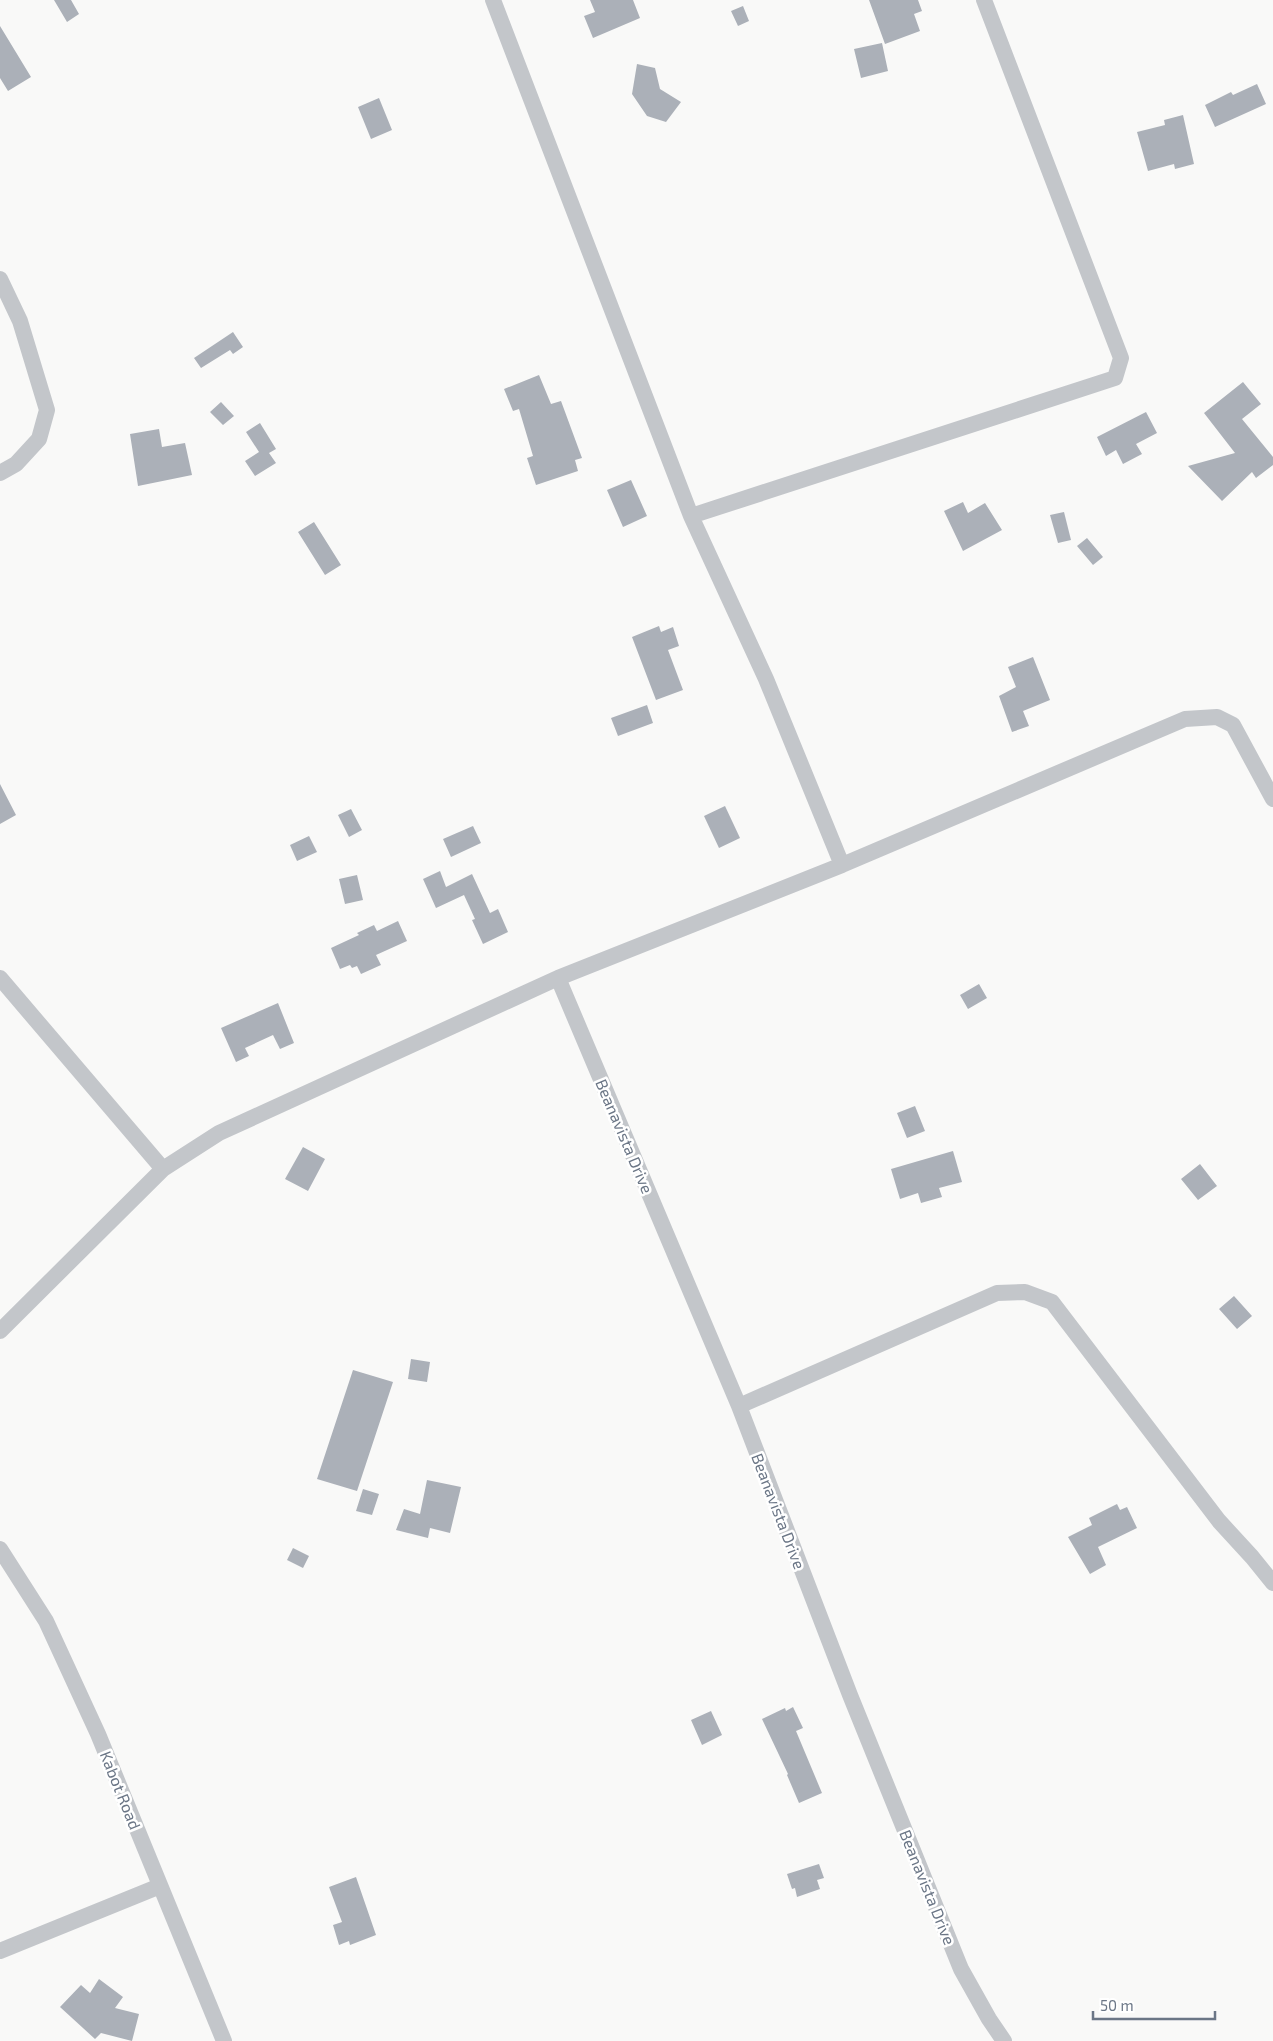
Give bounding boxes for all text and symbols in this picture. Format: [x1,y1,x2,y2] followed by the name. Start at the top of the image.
[592,1076,658,1196] street label: Beanavista Drive
[748,1450,810,1572] street label: Beanavista Drive
[97,1748,145,1832] street label: Kabot Road
[896,1827,960,1947] street label: Beanavista Drive
[1093,1988,1216,2020] scale bar
[1100,1996,1134,2014] text: 50 m

